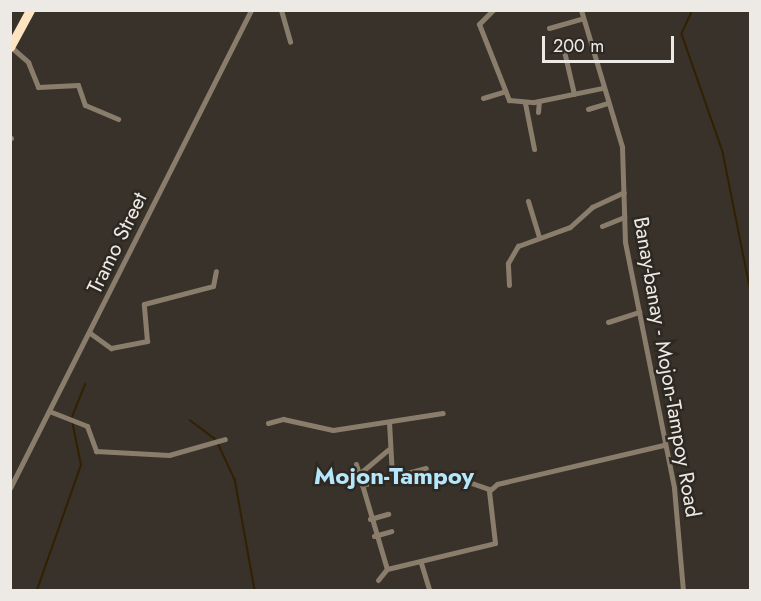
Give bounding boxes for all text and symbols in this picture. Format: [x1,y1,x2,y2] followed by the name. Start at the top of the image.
[545,24,677,62] scale bar
[553,33,604,59] text: 200 m
[82,188,152,298] street label: Tramo Street
[628,215,706,519] street label: Banay-banay - Mojon-Tampoy Road
[314,462,474,490] district label: Mojon-Tampoy

